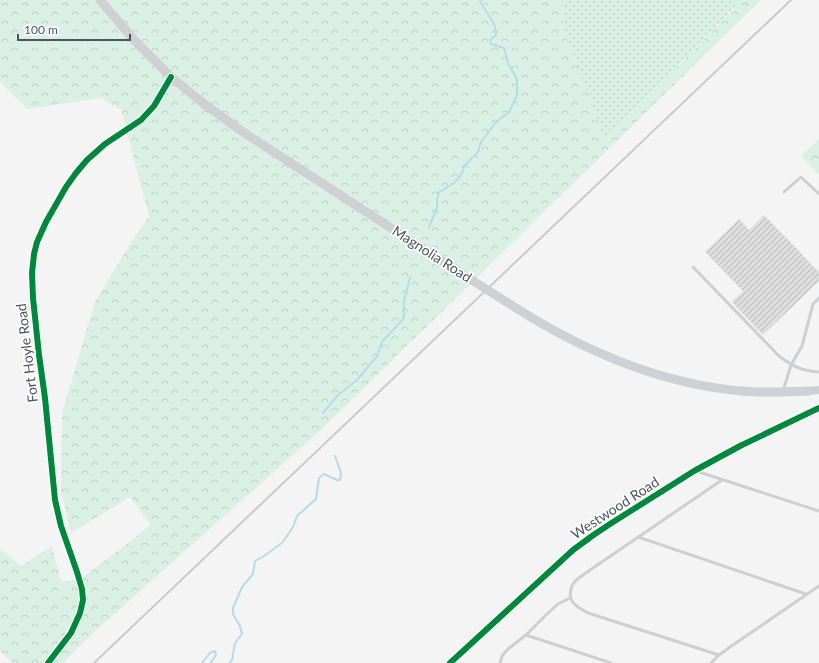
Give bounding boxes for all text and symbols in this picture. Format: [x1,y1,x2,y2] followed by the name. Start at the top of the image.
[18,16,130,42] scale bar
[24,22,58,37] text: 100 m
[389,222,475,286] street label: Magnolia Road
[12,303,41,404] street label: Fort Hoyle Road
[568,473,662,542] street label: Westwood Road

